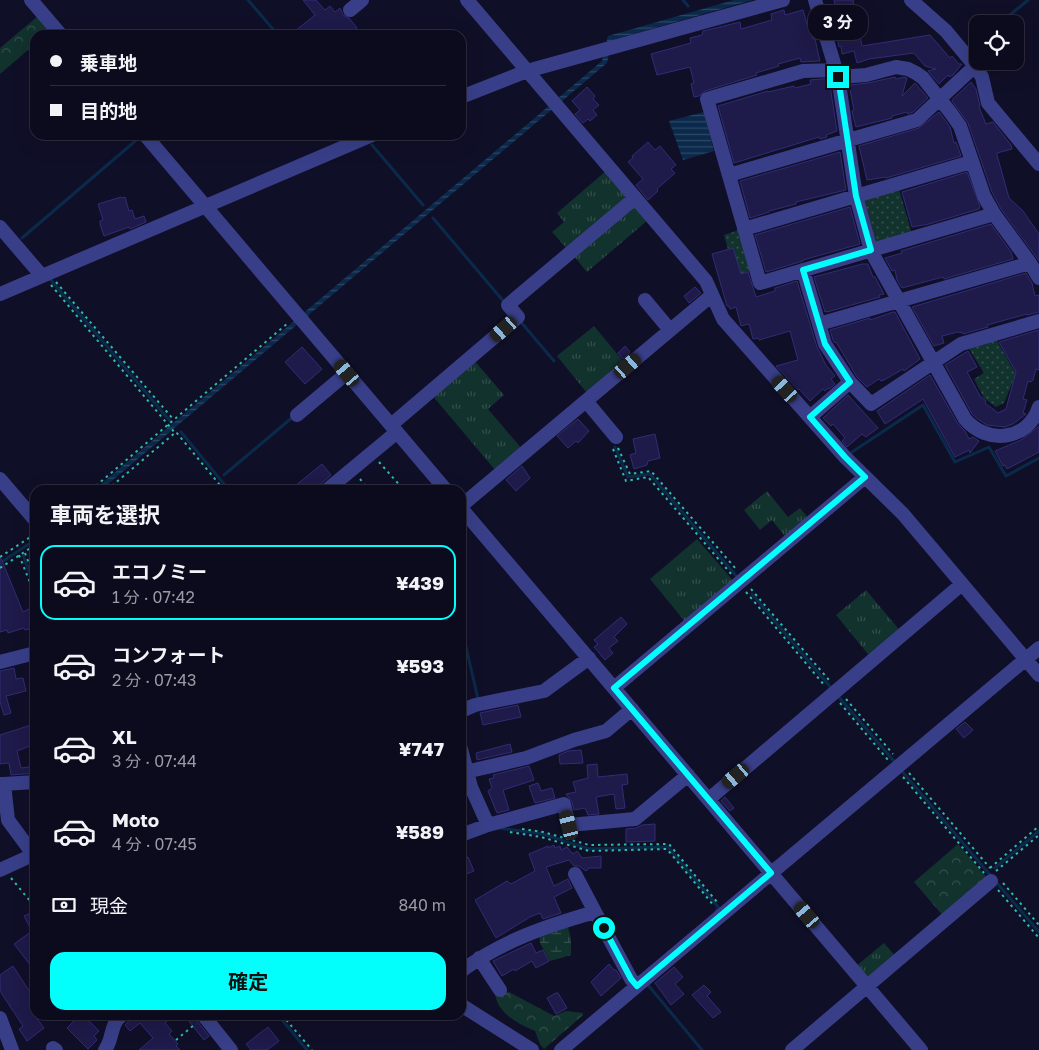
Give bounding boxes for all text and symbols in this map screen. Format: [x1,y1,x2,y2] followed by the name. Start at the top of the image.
[808,5,868,40] callout: 3 分
[823,12,853,32] text: 3 分
[969,15,1024,70] map controls
[969,15,1024,70] button: locate
[80,51,137,74] text: 乗車地
[827,66,849,88] route end
[80,99,137,122] text: 目的地
[487,313,520,345] car
[611,350,644,382] car
[331,357,362,389] car
[769,373,800,405] car
[50,501,160,528] text: 車両を選択
[52,560,97,605] icon: car
[112,560,207,583] text: エコノミー
[396,571,444,594] text: ¥439
[112,587,195,607] text: 1 分 · 07:42
[52,643,97,688] icon: car
[112,643,225,666] text: コンフォート
[396,654,444,677] text: ¥593
[112,670,196,690] text: 2 分 · 07:43
[112,725,137,748] text: XL
[52,726,97,771] icon: car
[399,737,444,760] text: ¥747
[112,751,197,771] text: 3 分 · 07:44
[719,761,752,791] car
[112,808,159,831] text: Moto
[52,809,97,854] icon: car
[558,809,579,841] car
[396,820,444,843] text: ¥589
[112,834,197,854] text: 4 分 · 07:45
[50,891,78,919] icon: cash
[90,894,128,917] text: 現金
[398,895,446,915] text: 840 m
[791,899,822,931] car
[593,917,615,939] route start
[50,952,446,1010] button: 確定

